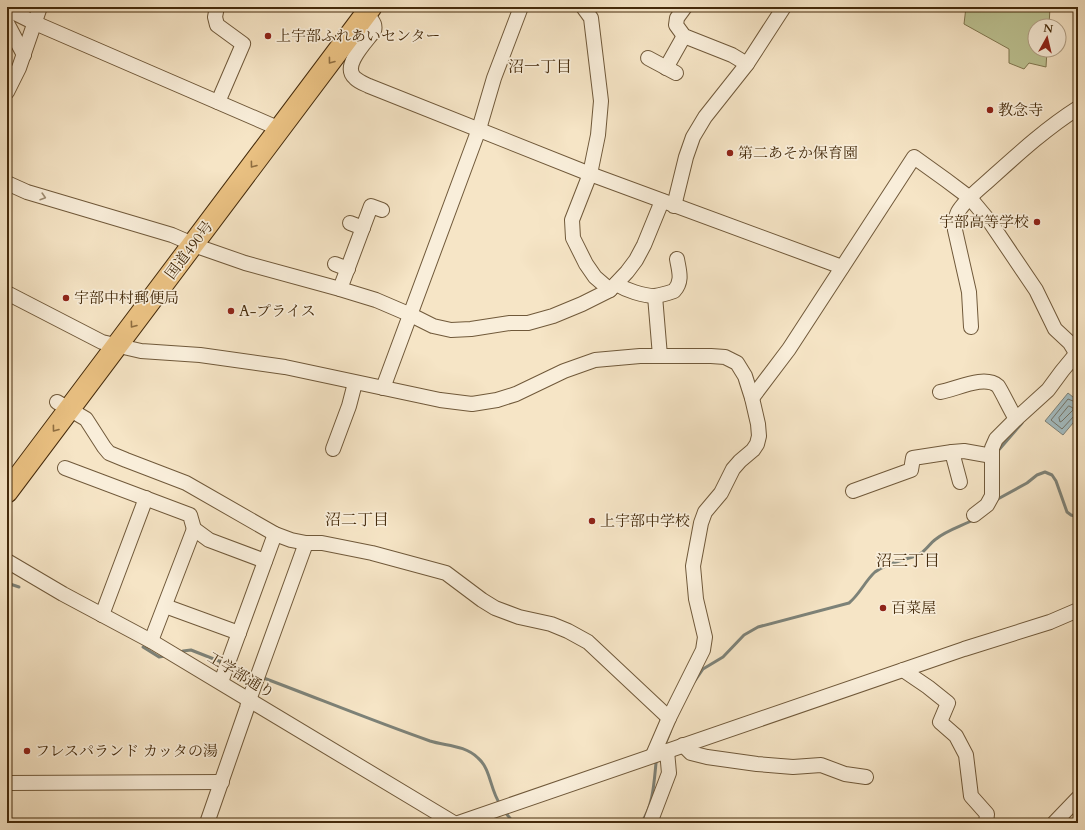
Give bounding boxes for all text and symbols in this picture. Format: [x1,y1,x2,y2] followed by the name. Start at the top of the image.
[1027,18,1067,58] north arrow
[1043,21,1055,37] text: N
[276,26,440,46] place label: 上宇部ふれあいセンター
[263,31,273,41] marker: 上宇部ふれあいセンター
[329,56,336,63] one-way arrow
[508,56,572,78] district label: 沼一丁目
[998,100,1043,120] place label: 教念寺
[985,105,995,115] marker: 教念寺
[738,143,858,163] place label: 第二あそか保育園
[725,148,735,158] marker: 第二あそか保育園
[251,160,258,167] one-way arrow
[40,192,47,201] one-way arrow
[939,212,1029,232] place label: 宇部高等学校
[161,217,217,283] street label: 国道490号
[1032,217,1042,227] marker: 宇部高等学校
[74,288,179,308] place label: 宇部中村郵便局
[61,293,71,303] marker: 宇部中村郵便局
[239,301,316,321] place label: A-プライス
[226,306,236,316] marker: A-プライス
[131,320,138,327] one-way arrow
[53,424,60,431] one-way arrow
[325,509,389,531] district label: 沼二丁目
[600,511,690,531] place label: 上宇部中学校
[587,516,597,526] marker: 上宇部中学校
[876,550,940,572] district label: 沼三丁目
[891,598,936,618] place label: 百菜屋
[878,603,888,613] marker: 百菜屋
[204,647,278,703] street label: 工学部通り
[35,741,218,761] place label: フレスパランド カッタの湯
[22,746,32,756] marker: フレスパランド カッタの湯

